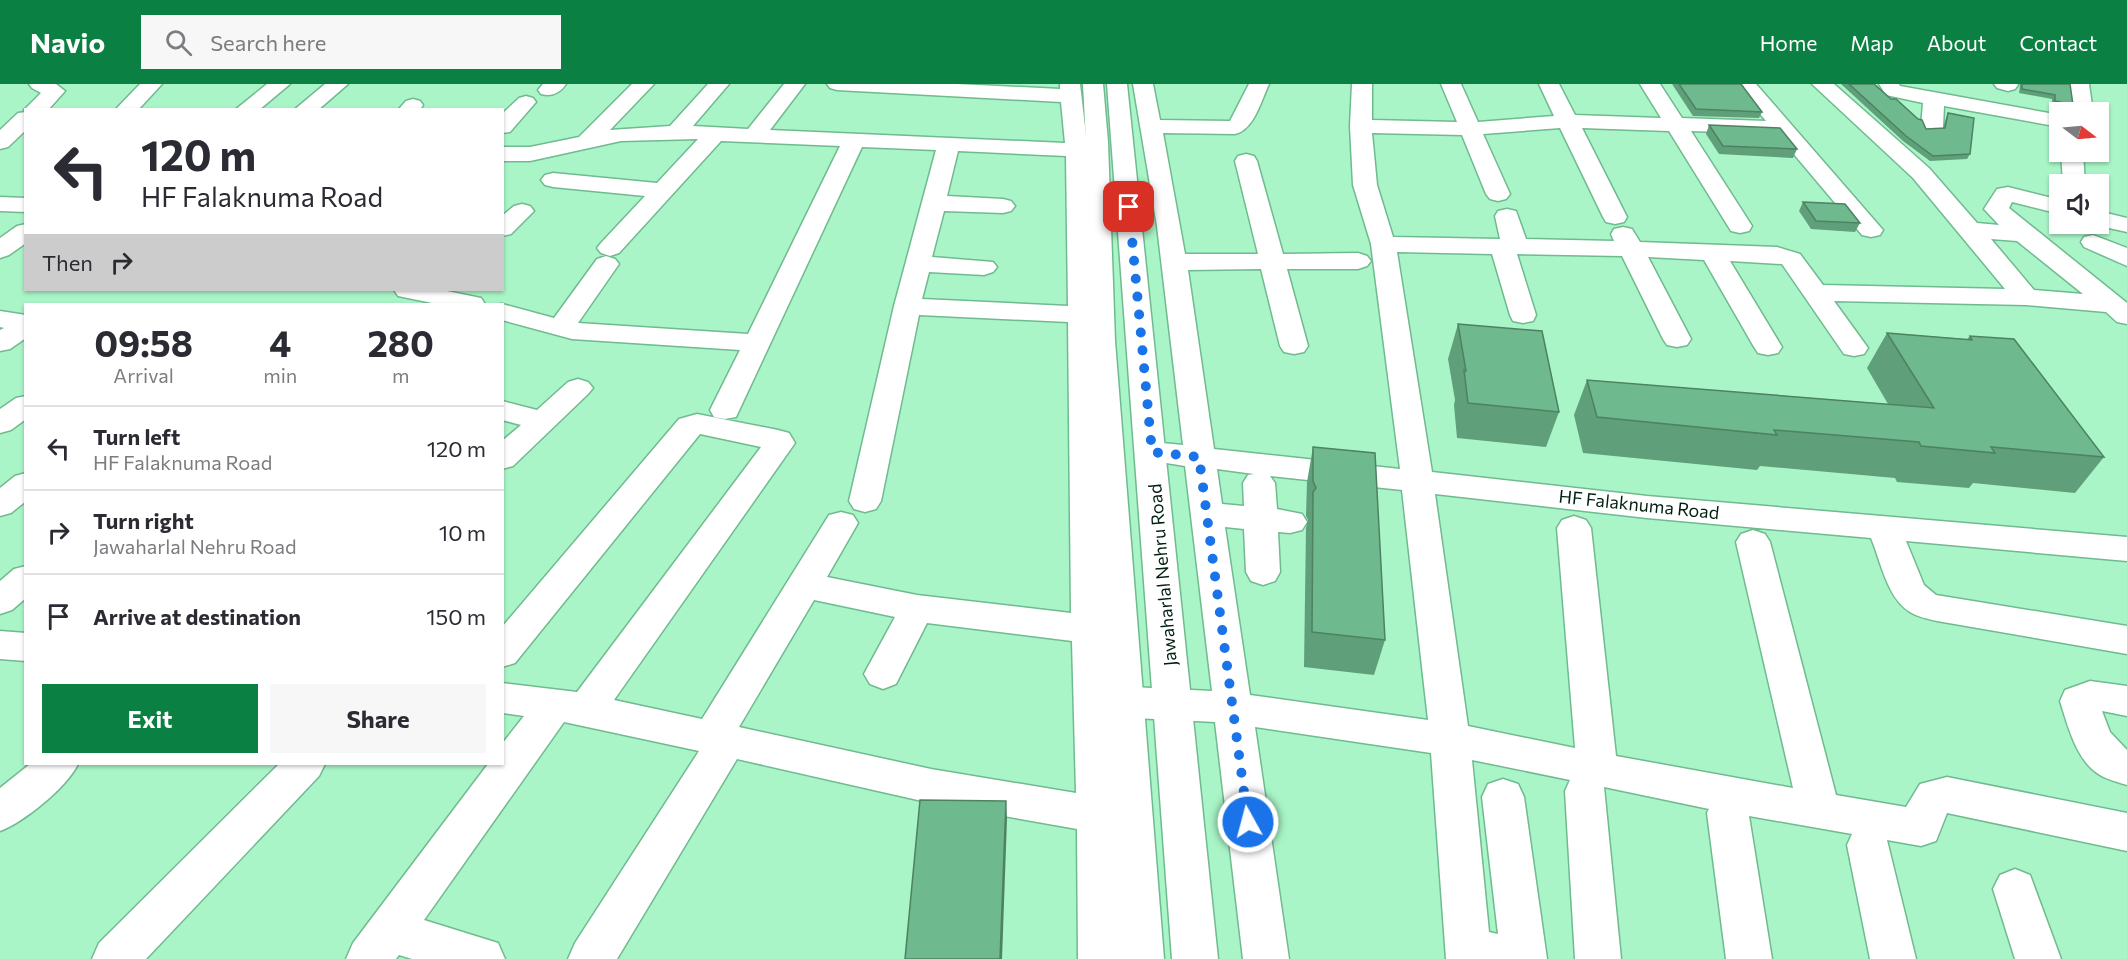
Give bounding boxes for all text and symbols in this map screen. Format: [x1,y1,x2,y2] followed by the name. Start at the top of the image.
[141,15,561,69] search box
[30,25,105,59] text: Navio
[162,26,195,59] icon: search
[210,29,326,56] text: Search here
[1760,30,1817,55] text: Home
[1850,30,1894,55] text: Map
[1927,30,1986,55] text: About
[2019,30,2097,55] text: Contact
[2049,102,2109,162] north arrow
[2049,102,2109,234] map controls
[141,128,256,180] text: 120 m
[42,132,120,210] icon: left
[2049,174,2109,234] button: sound
[141,180,383,213] text: HF Falaknuma Road
[1103,181,1154,232] pin
[1112,190,1145,223] icon: arrive
[105,246,138,279] icon: right
[42,249,93,276] text: Then
[94,320,193,364] text: 09:58
[269,320,291,364] text: 4
[367,320,434,364] text: 280
[113,363,174,387] text: Arrival
[263,363,297,387] text: min
[392,363,409,387] text: m
[93,423,180,450] text: Turn left
[42,432,75,465] icon: left
[427,435,486,462] text: 120 m
[93,450,272,474] text: HF Falaknuma Road
[1143,483,1181,667] street label: Jawaharlal Nehru Road
[1558,485,1720,523] street label: HF Falaknuma Road
[93,507,194,534] text: Turn right
[42,516,75,549] icon: right
[439,519,486,546] text: 10 m
[93,534,296,558] text: Jawaharlal Nehru Road
[42,600,75,633] icon: arrive
[93,603,301,630] text: Arrive at destination
[426,603,486,630] text: 150 m
[42,684,258,753] button: Exit
[270,684,486,753] button: Share
[1216,790,1280,854] position arrow

